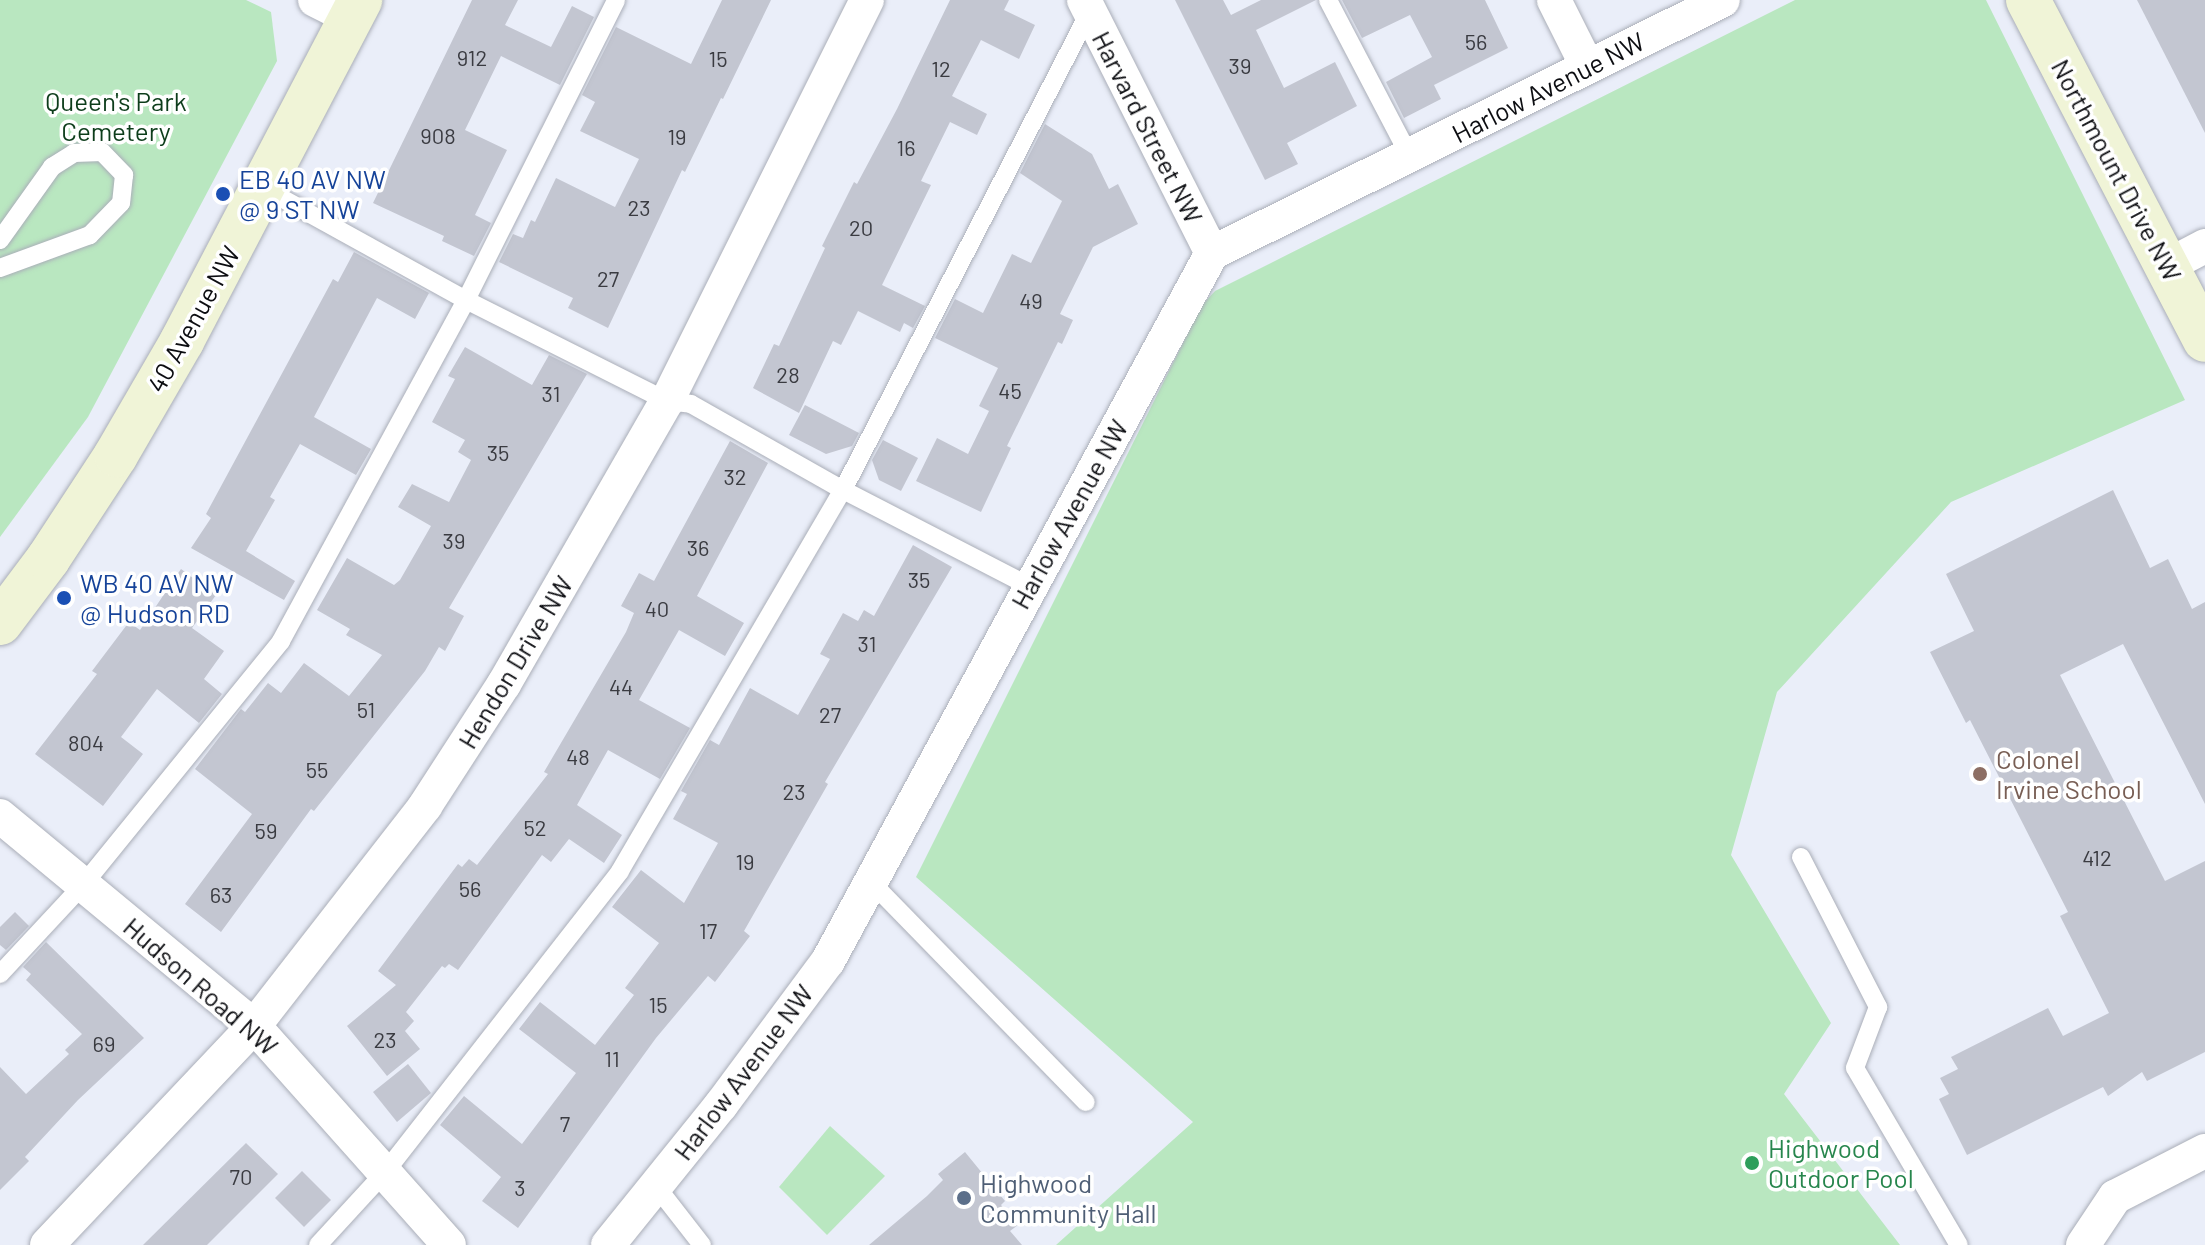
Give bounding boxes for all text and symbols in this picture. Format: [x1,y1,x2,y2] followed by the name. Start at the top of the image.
[1447,25,1649,149] street label: Harlow Avenue NW
[1086,26,1210,228] street label: Harvard Street NW
[1465,29,1487,55] house number: 56
[457,45,487,71] house number: 912
[708,46,728,72] house number: 15
[1229,53,1251,79] house number: 39
[2045,54,2189,286] street label: Northmount Drive NW
[931,56,951,82] house number: 12
[45,85,187,146] park label: Queen's Park Cemetery
[420,123,456,149] house number: 908
[667,124,687,150] house number: 19
[896,135,916,161] house number: 16
[239,163,386,224] place label: EB 40 AV NW @ 9 ST NW
[214,185,232,203] marker: EB 40 AV NW @ 9 ST NW
[628,195,650,221] house number: 23
[849,215,873,241] house number: 20
[140,240,246,398] street label: 40 Avenue NW
[597,266,619,292] house number: 27
[1019,288,1043,314] house number: 49
[776,362,800,388] house number: 28
[998,378,1022,404] house number: 45
[542,381,560,407] house number: 31
[1004,414,1134,614] street label: Harlow Avenue NW
[487,440,509,466] house number: 35
[723,464,747,490] house number: 32
[443,528,465,554] house number: 39
[687,535,709,561] house number: 36
[80,567,234,628] place label: WB 40 AV NW @ Hudson RD
[908,567,930,593] house number: 35
[451,570,579,754] street label: Hendon Drive NW
[55,589,73,607] marker: WB 40 AV NW @ Hudson RD
[645,596,669,622] house number: 40
[858,631,876,657] house number: 31
[609,674,633,700] house number: 44
[357,697,375,723] house number: 51
[819,702,841,728] house number: 27
[68,730,104,756] house number: 804
[1996,743,2142,804] place label: Colonel Irvine School
[566,744,590,770] house number: 48
[306,757,328,783] house number: 55
[1971,765,1989,783] marker: Colonel Irvine School
[783,779,805,805] house number: 23
[523,815,547,841] house number: 52
[255,818,277,844] house number: 59
[2082,845,2112,871] house number: 412
[735,849,755,875] house number: 19
[459,876,481,902] house number: 56
[210,882,232,908] house number: 63
[118,911,284,1061] street label: Hudson Road NW
[699,918,717,944] house number: 17
[667,978,819,1166] street label: Harlow Avenue NW
[648,992,668,1018] house number: 15
[374,1027,396,1053] house number: 23
[93,1031,115,1057] house number: 69
[604,1046,620,1072] house number: 11
[560,1111,570,1137] house number: 7
[1768,1132,1914,1194] place label: Highwood Outdoor Pool
[1743,1154,1761,1172] marker: Highwood Outdoor Pool
[230,1164,252,1190] house number: 70
[980,1167,1156,1228] place label: Highwood Community Hall
[514,1175,526,1201] house number: 3
[955,1189,973,1207] marker: Highwood Community Hall

